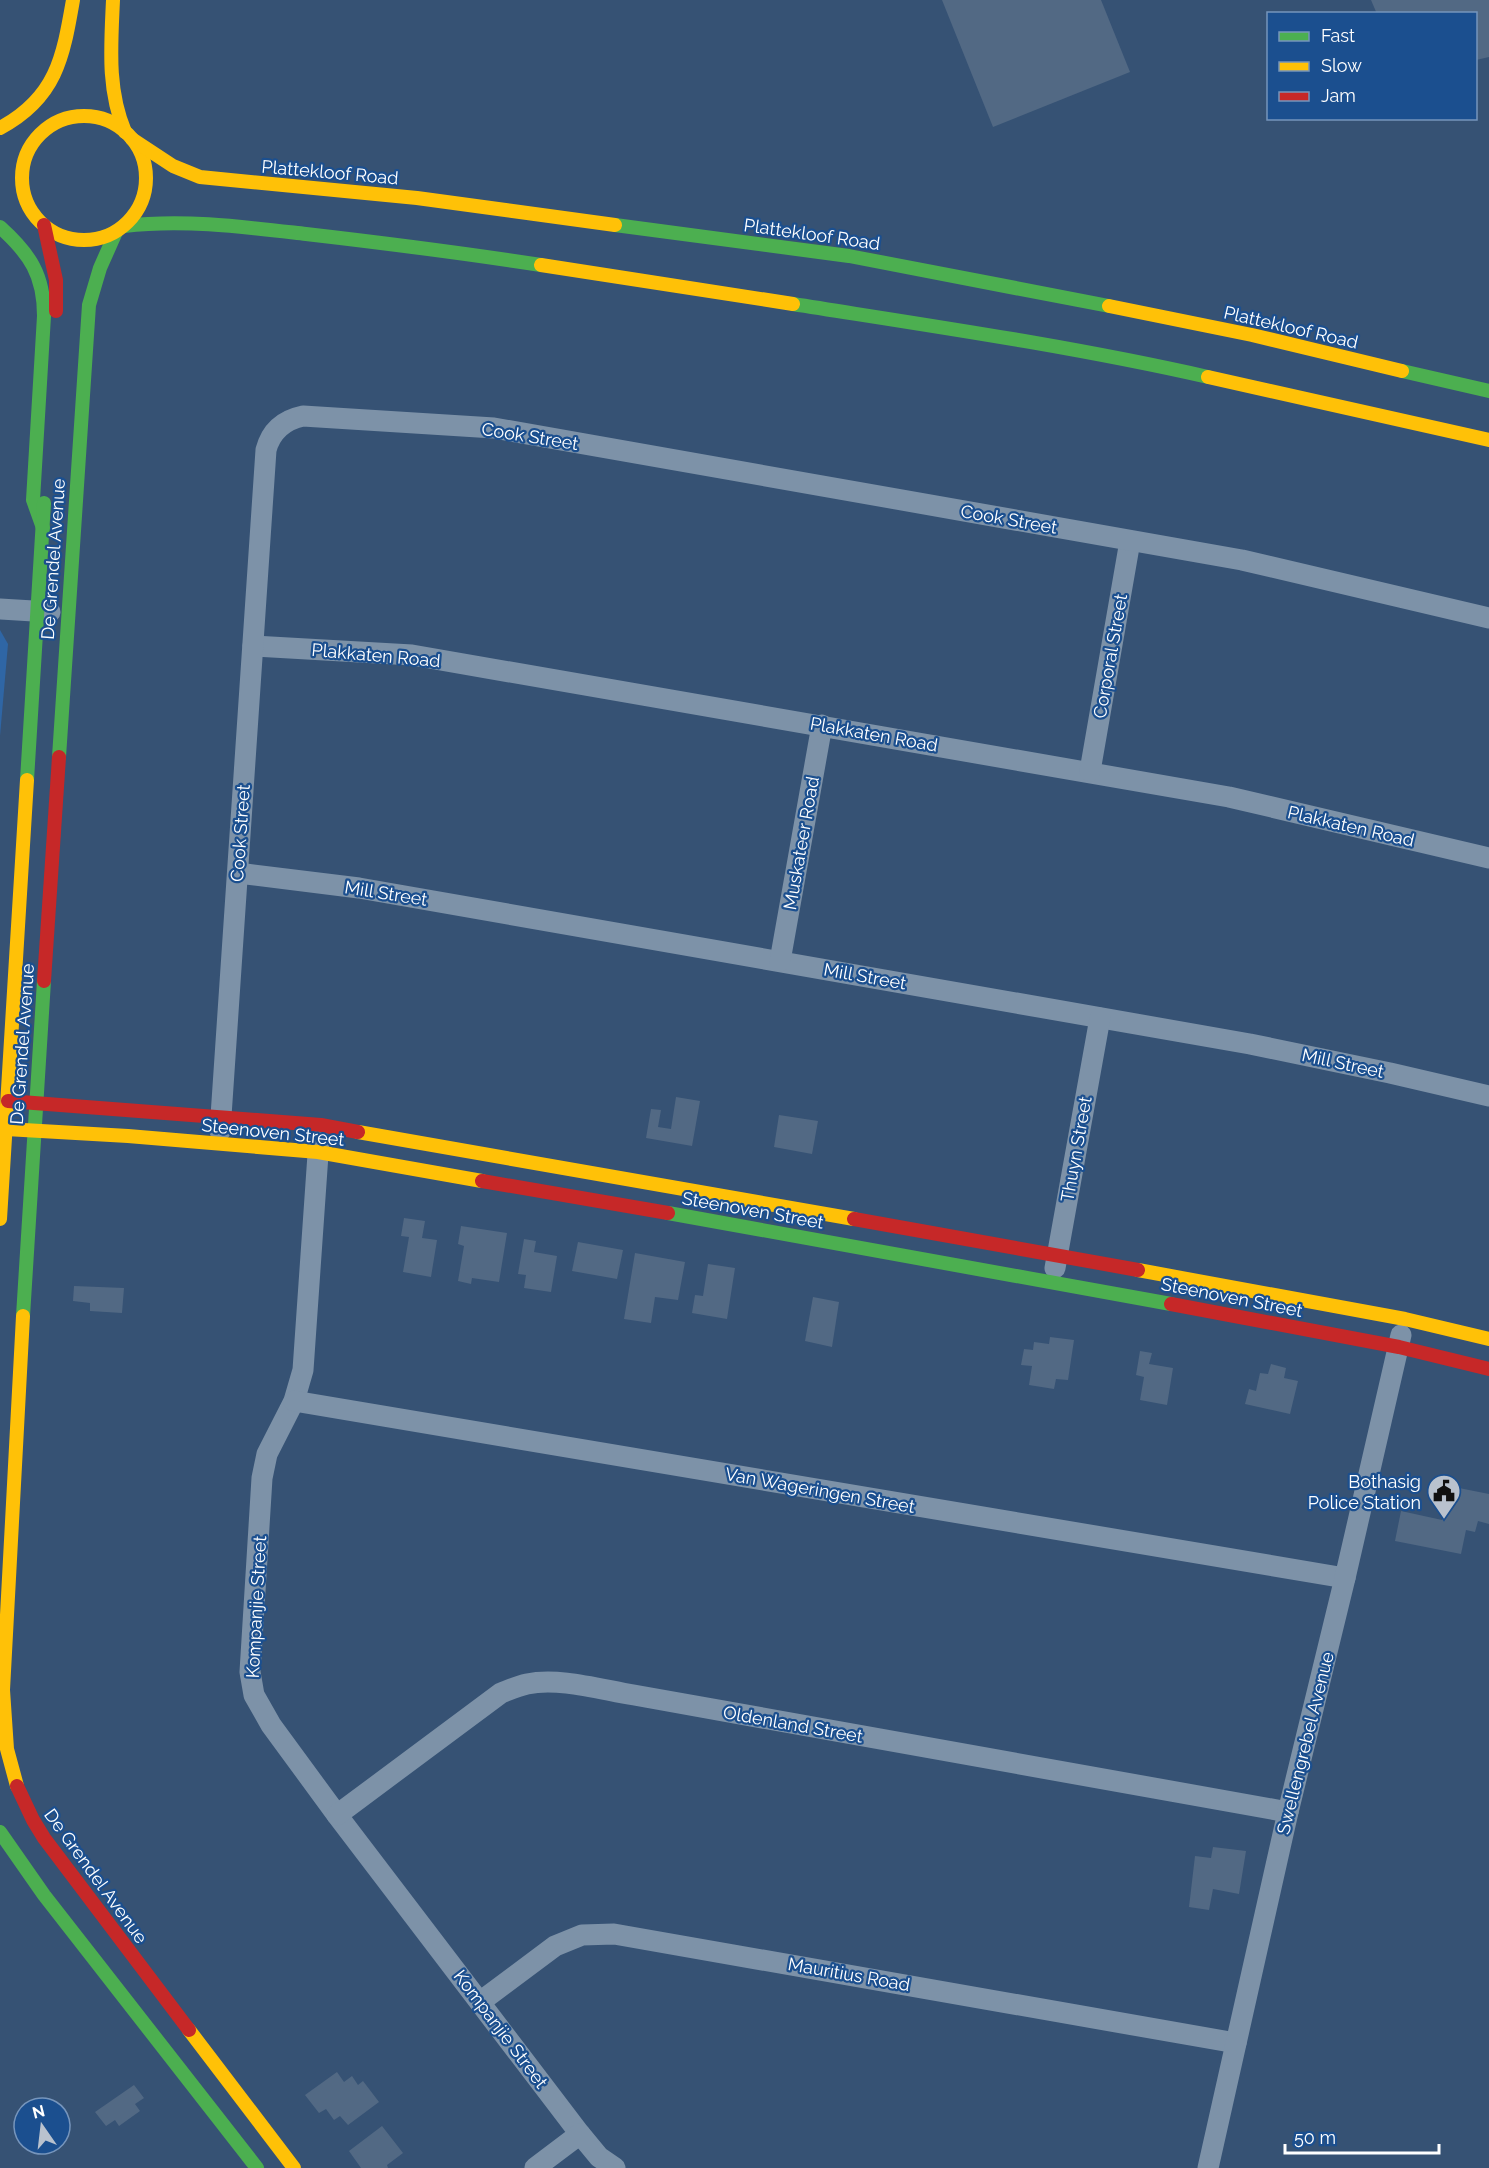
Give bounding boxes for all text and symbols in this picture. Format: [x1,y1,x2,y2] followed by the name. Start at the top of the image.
[1267,12,1477,120] legend
[1321,25,1355,46] text: Fast
[1321,55,1362,76] text: Slow
[1321,85,1356,106] text: Jam
[261,156,399,188] street label: Plattekloof Road
[743,214,881,254] street label: Plattekloof Road
[1222,301,1360,353] street label: Plattekloof Road
[480,418,580,454] street label: Cook Street
[37,477,69,640] street label: De Grendel Avenue
[959,500,1059,538] street label: Cook Street
[1089,592,1131,720] street label: Corporal Street
[311,639,441,671] street label: Plakkaten Road
[808,712,940,756] street label: Plakkaten Road
[779,775,823,911] street label: Muskateer Road
[226,783,254,883] street label: Cook Street
[1286,801,1416,851] street label: Plakkaten Road
[343,876,429,910] street label: Mill Street
[822,958,908,994] street label: Mill Street
[6,962,38,1125] street label: De Grendel Avenue
[1300,1044,1386,1082] street label: Mill Street
[1056,1095,1096,1203] street label: Thuyn Street
[201,1114,345,1150] street label: Steenoven Street
[681,1187,825,1233] street label: Steenoven Street
[1160,1273,1304,1321] street label: Steenoven Street
[723,1463,917,1517] street label: Van Wageringen Street
[1308,1471,1421,1513] place label: Bothasig Police Station
[1426,1473,1462,1520] public building icon: Bothasig Police Station
[242,1535,270,1679] street label: Kompanjie Street
[1272,1649,1338,1836] street label: Swellengrebel Avenue
[721,1701,865,1747] street label: Oldenland Street
[40,1805,152,1948] street label: De Grendel Avenue
[786,1953,912,1995] street label: Mauritius Road
[450,1966,552,2092] street label: Kompanjie Street
[12,2096,72,2156] north arrow
[30,2101,47,2123] text: N
[1285,2117,1440,2155] scale bar
[1294,2127,1336,2148] text: 50 m

